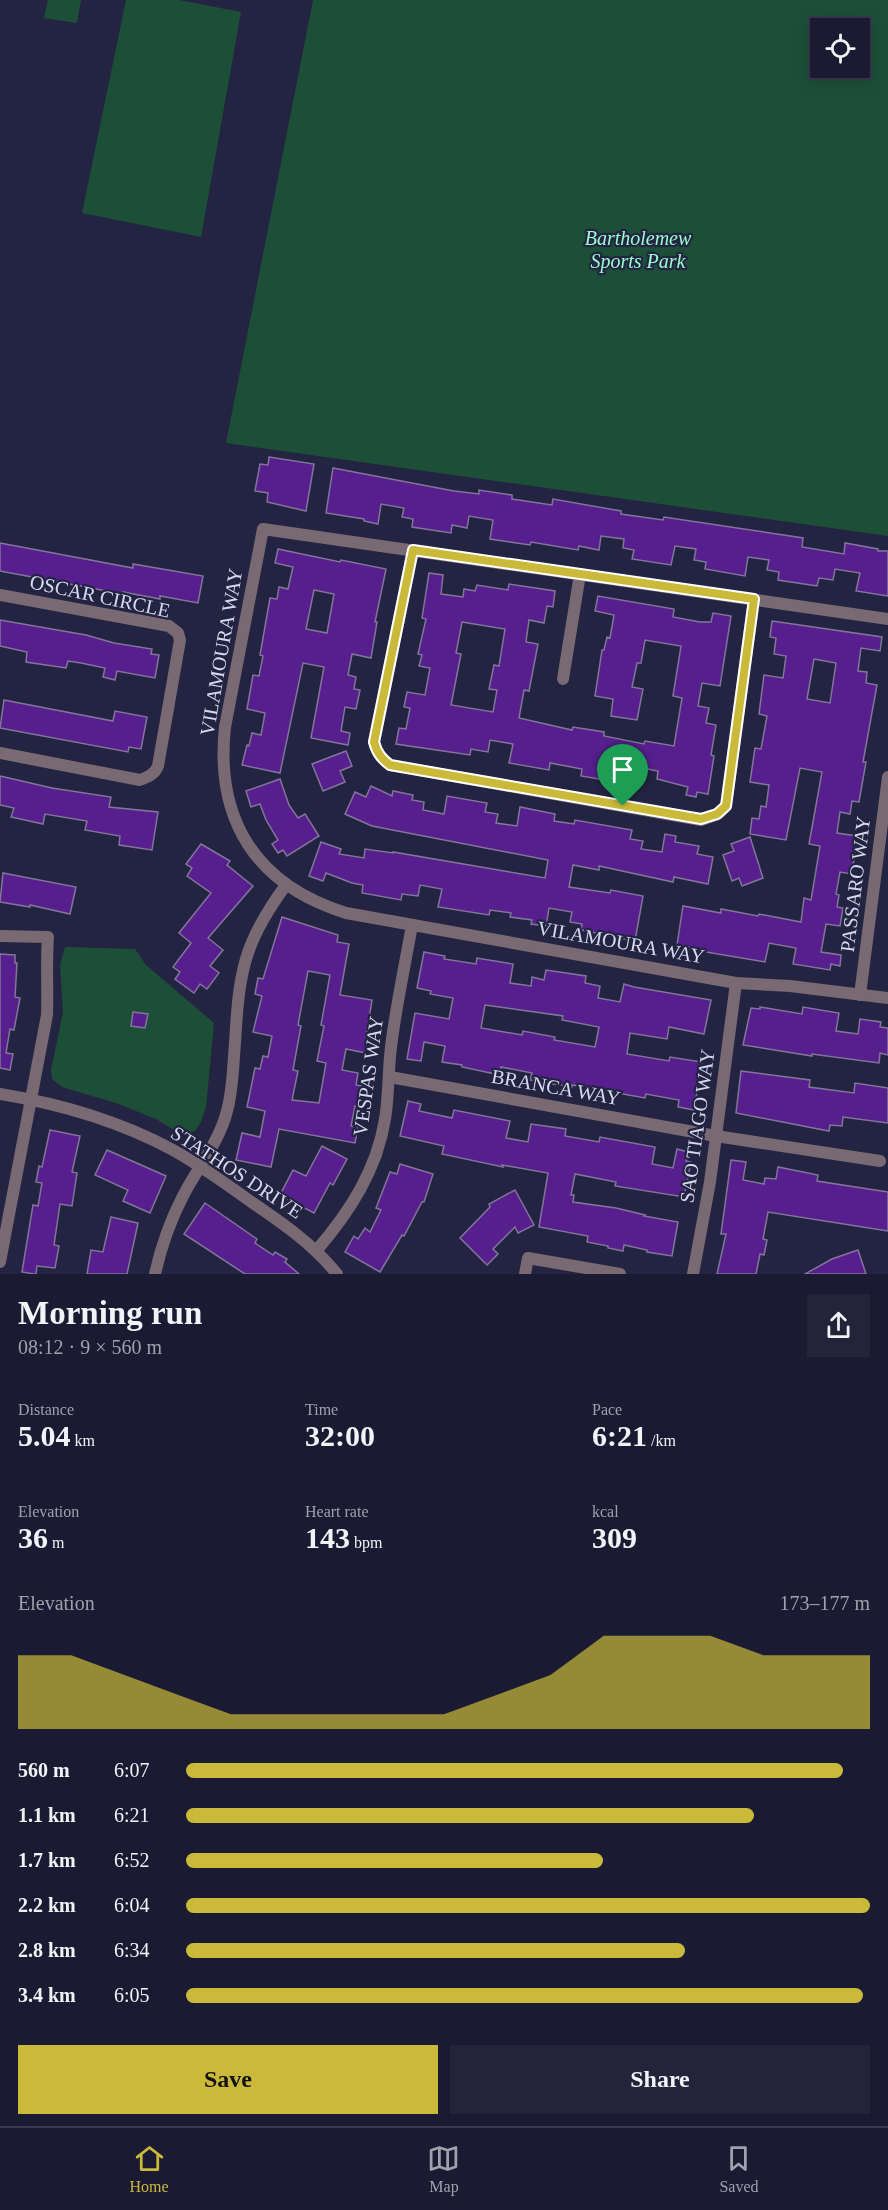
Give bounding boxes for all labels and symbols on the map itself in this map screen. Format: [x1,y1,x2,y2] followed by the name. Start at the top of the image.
[585,227,692,273] park label: Bartholemew Sports Park
[195,567,247,737] street label: VILAMOURA WAY
[28,570,172,622] street label: OSCAR CIRCLE
[597,744,648,806] pin
[836,815,874,953] street label: PASSARO WAY
[536,916,706,968] street label: VILAMOURA WAY
[349,1015,387,1137] street label: VESPAS WAY
[675,1048,719,1204] street label: SAO TIAGO WAY
[490,1065,622,1109] street label: BRANCA WAY
[167,1121,307,1223] street label: STATHOS DRIVE

